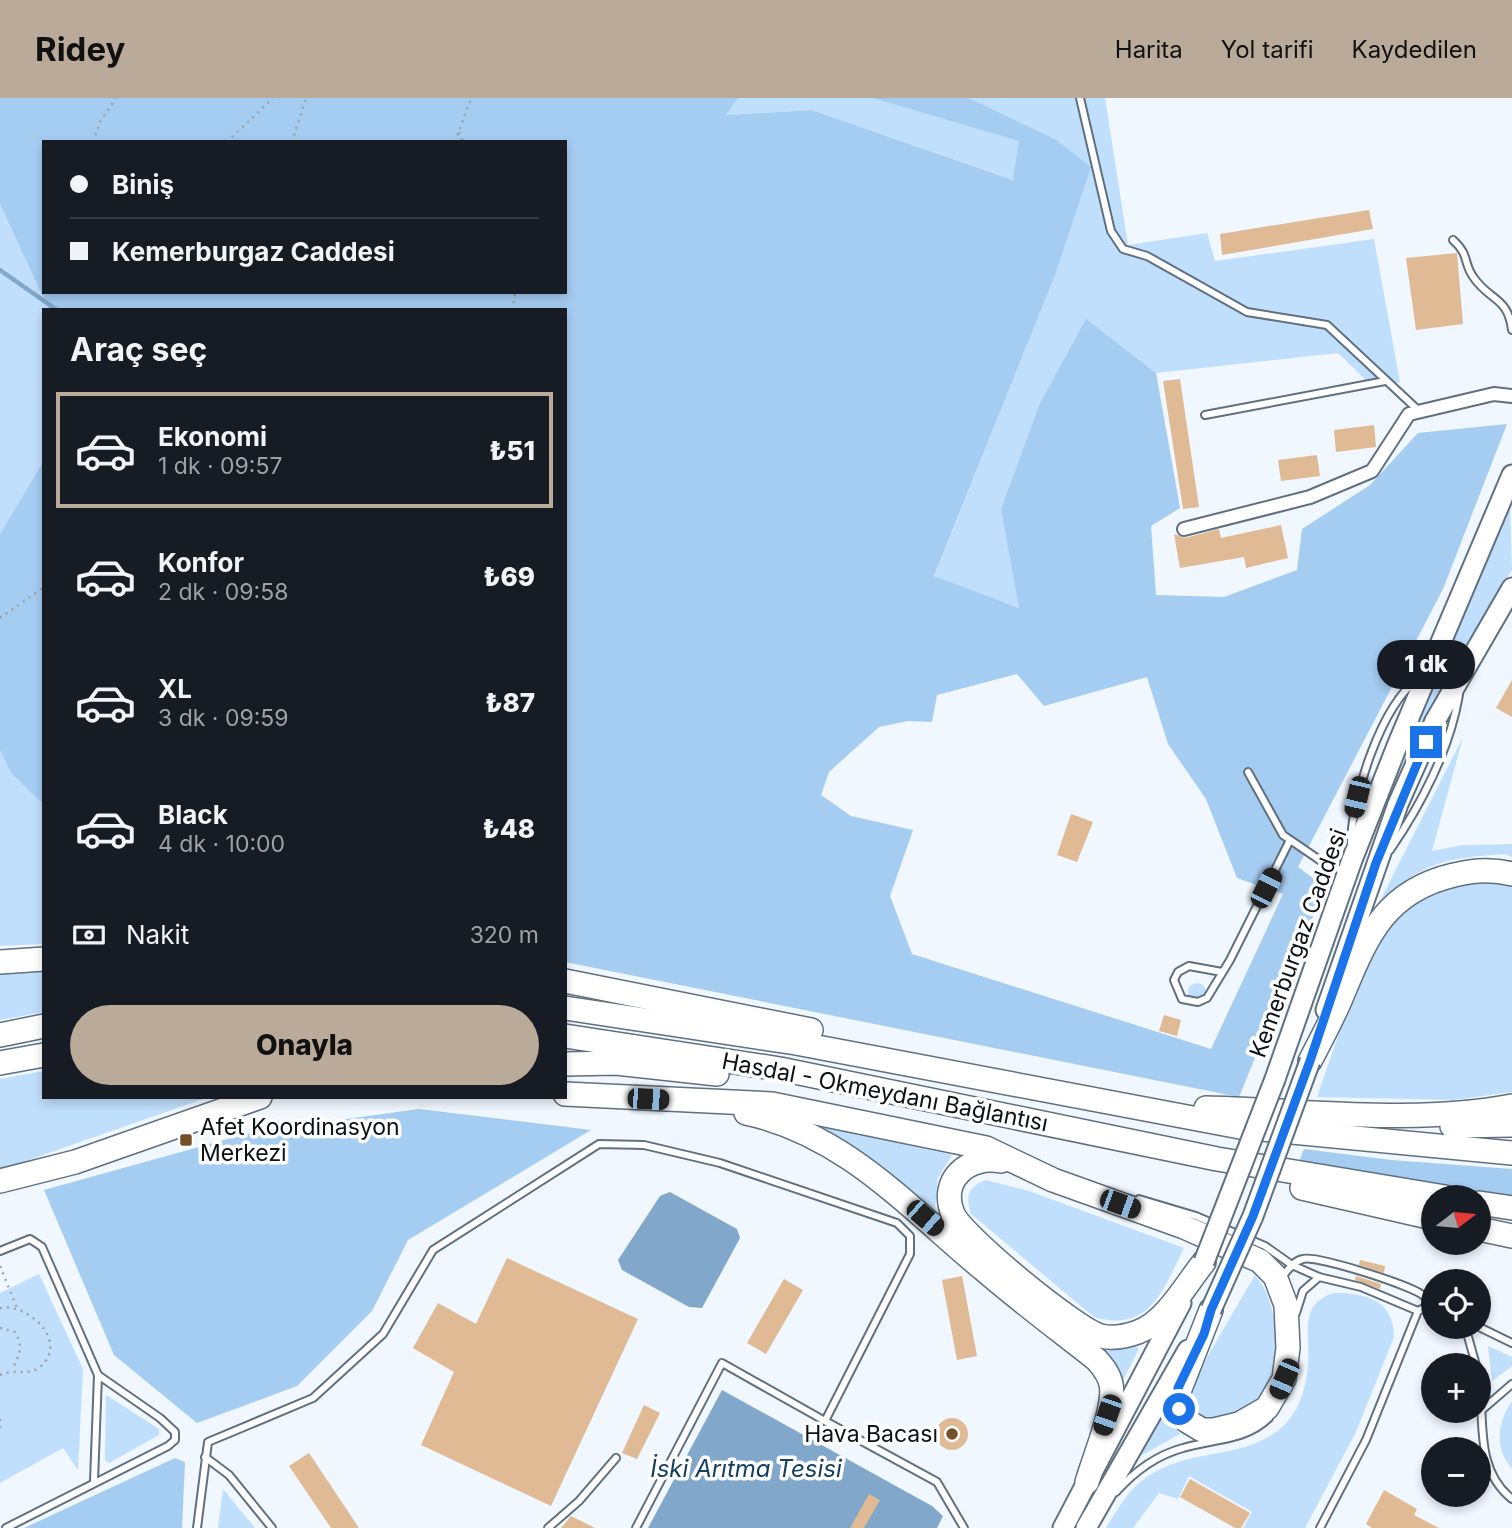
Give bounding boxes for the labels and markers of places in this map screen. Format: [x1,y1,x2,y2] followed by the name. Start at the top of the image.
[200,1113,400,1167] place label: Afet Koordinasyon Merkezi
[178,1132,194,1148] marker: Afet Koordinasyon Merkezi
[804,1420,938,1448] place label: Hava Bacası
[944,1426,960,1442] marker: Hava Bacası

